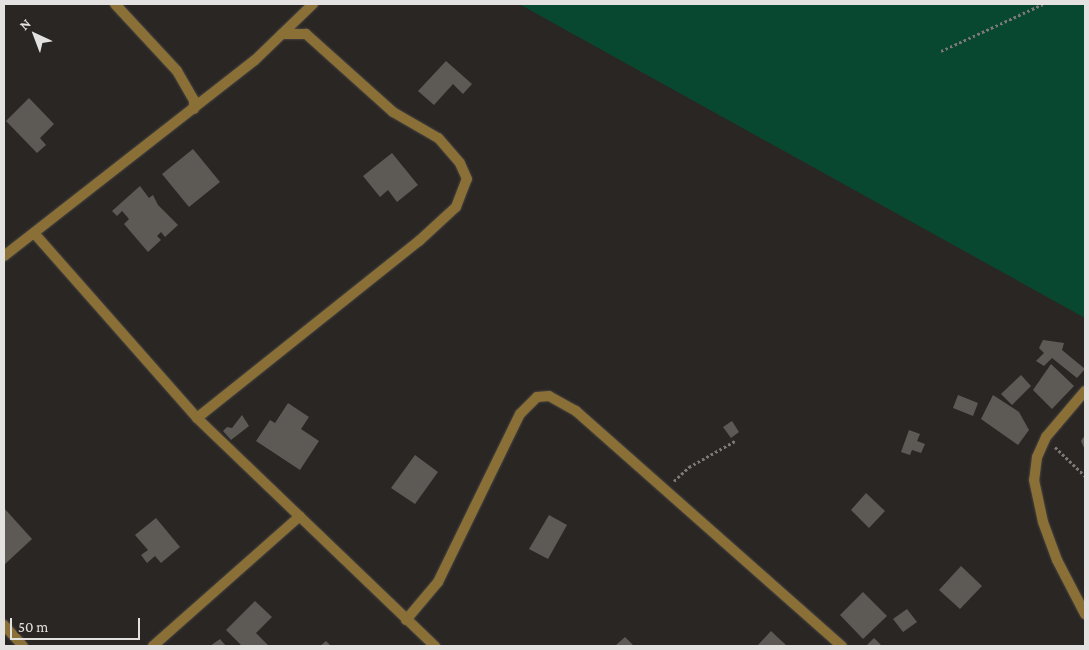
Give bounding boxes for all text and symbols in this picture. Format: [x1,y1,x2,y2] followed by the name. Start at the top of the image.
[10,10,60,60] north arrow
[16,15,34,33] text: N
[12,608,142,640] scale bar
[18,619,48,635] text: 50 m

